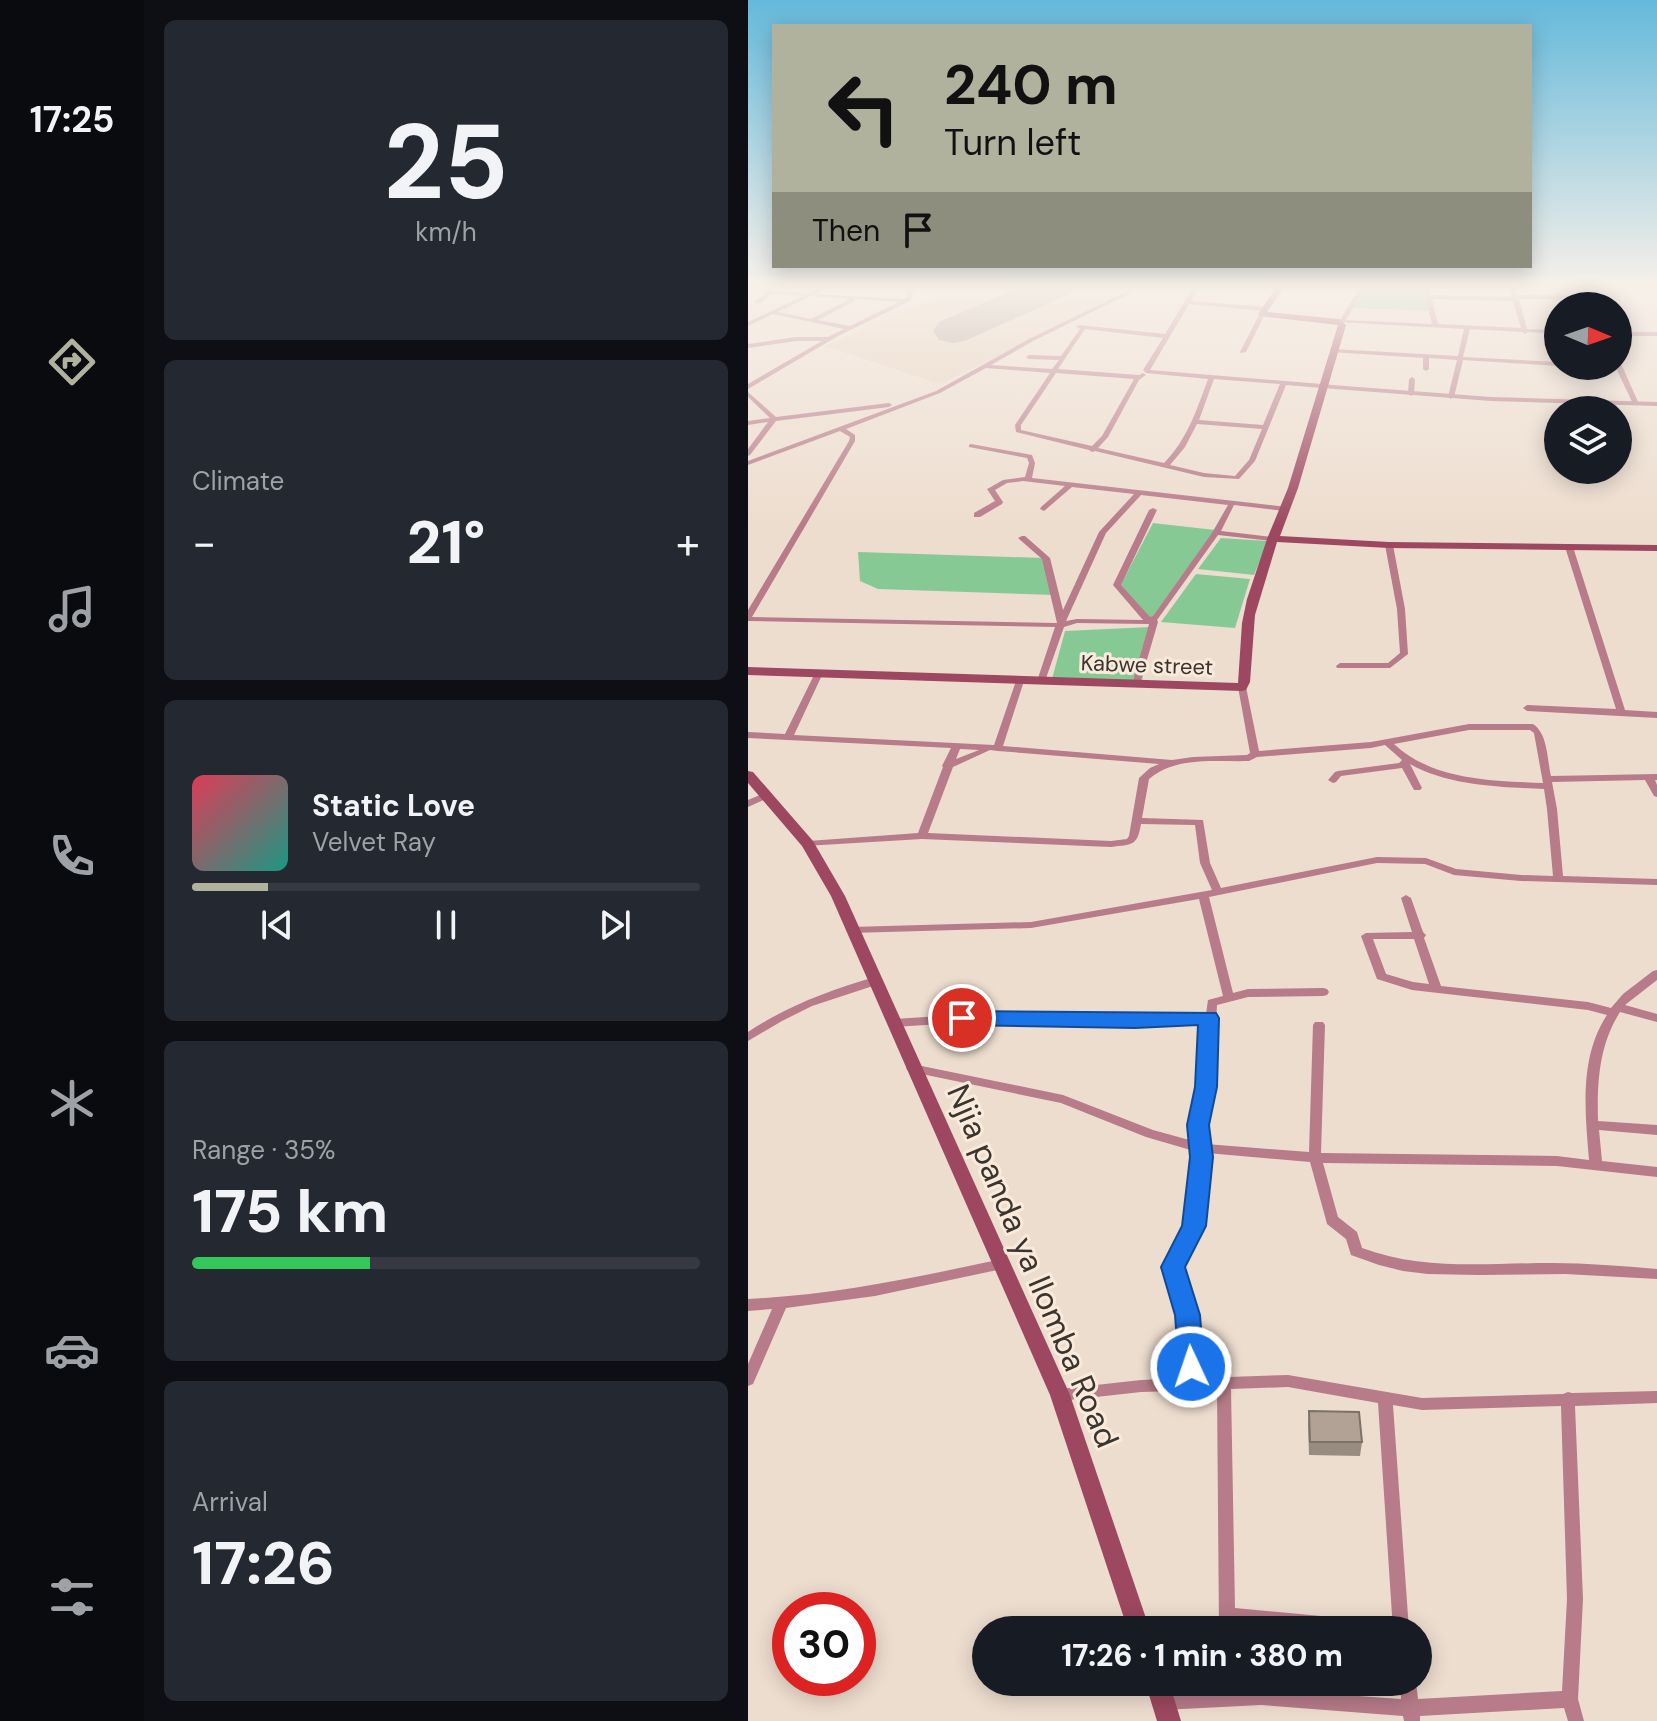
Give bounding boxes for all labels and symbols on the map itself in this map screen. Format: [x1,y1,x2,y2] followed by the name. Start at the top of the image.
[1544,292,1632,380] north arrow
[1080,648,1214,682] street label: Kabwe street
[928,984,996,1052] pin
[937,1078,1129,1454] street label: Njia panda ya Ilomba Road
[1149,1325,1233,1409] position arrow
[772,1592,876,1696] speed limit sign: 30

